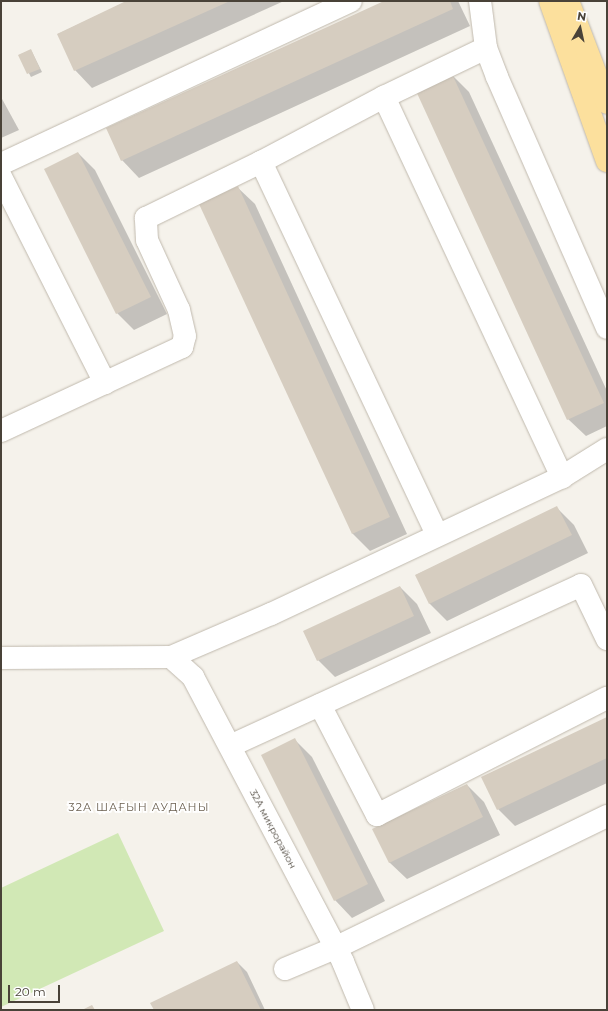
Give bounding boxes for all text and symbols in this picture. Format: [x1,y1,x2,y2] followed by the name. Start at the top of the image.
[560,8,600,48] north arrow
[576,9,587,24] text: N
[247,787,299,871] street label: 32А микрорайон
[69,800,209,814] district label: 32А ШАҒЫН АУДАНЫ
[10,977,62,1003] scale bar
[15,984,46,999] text: 20 m

